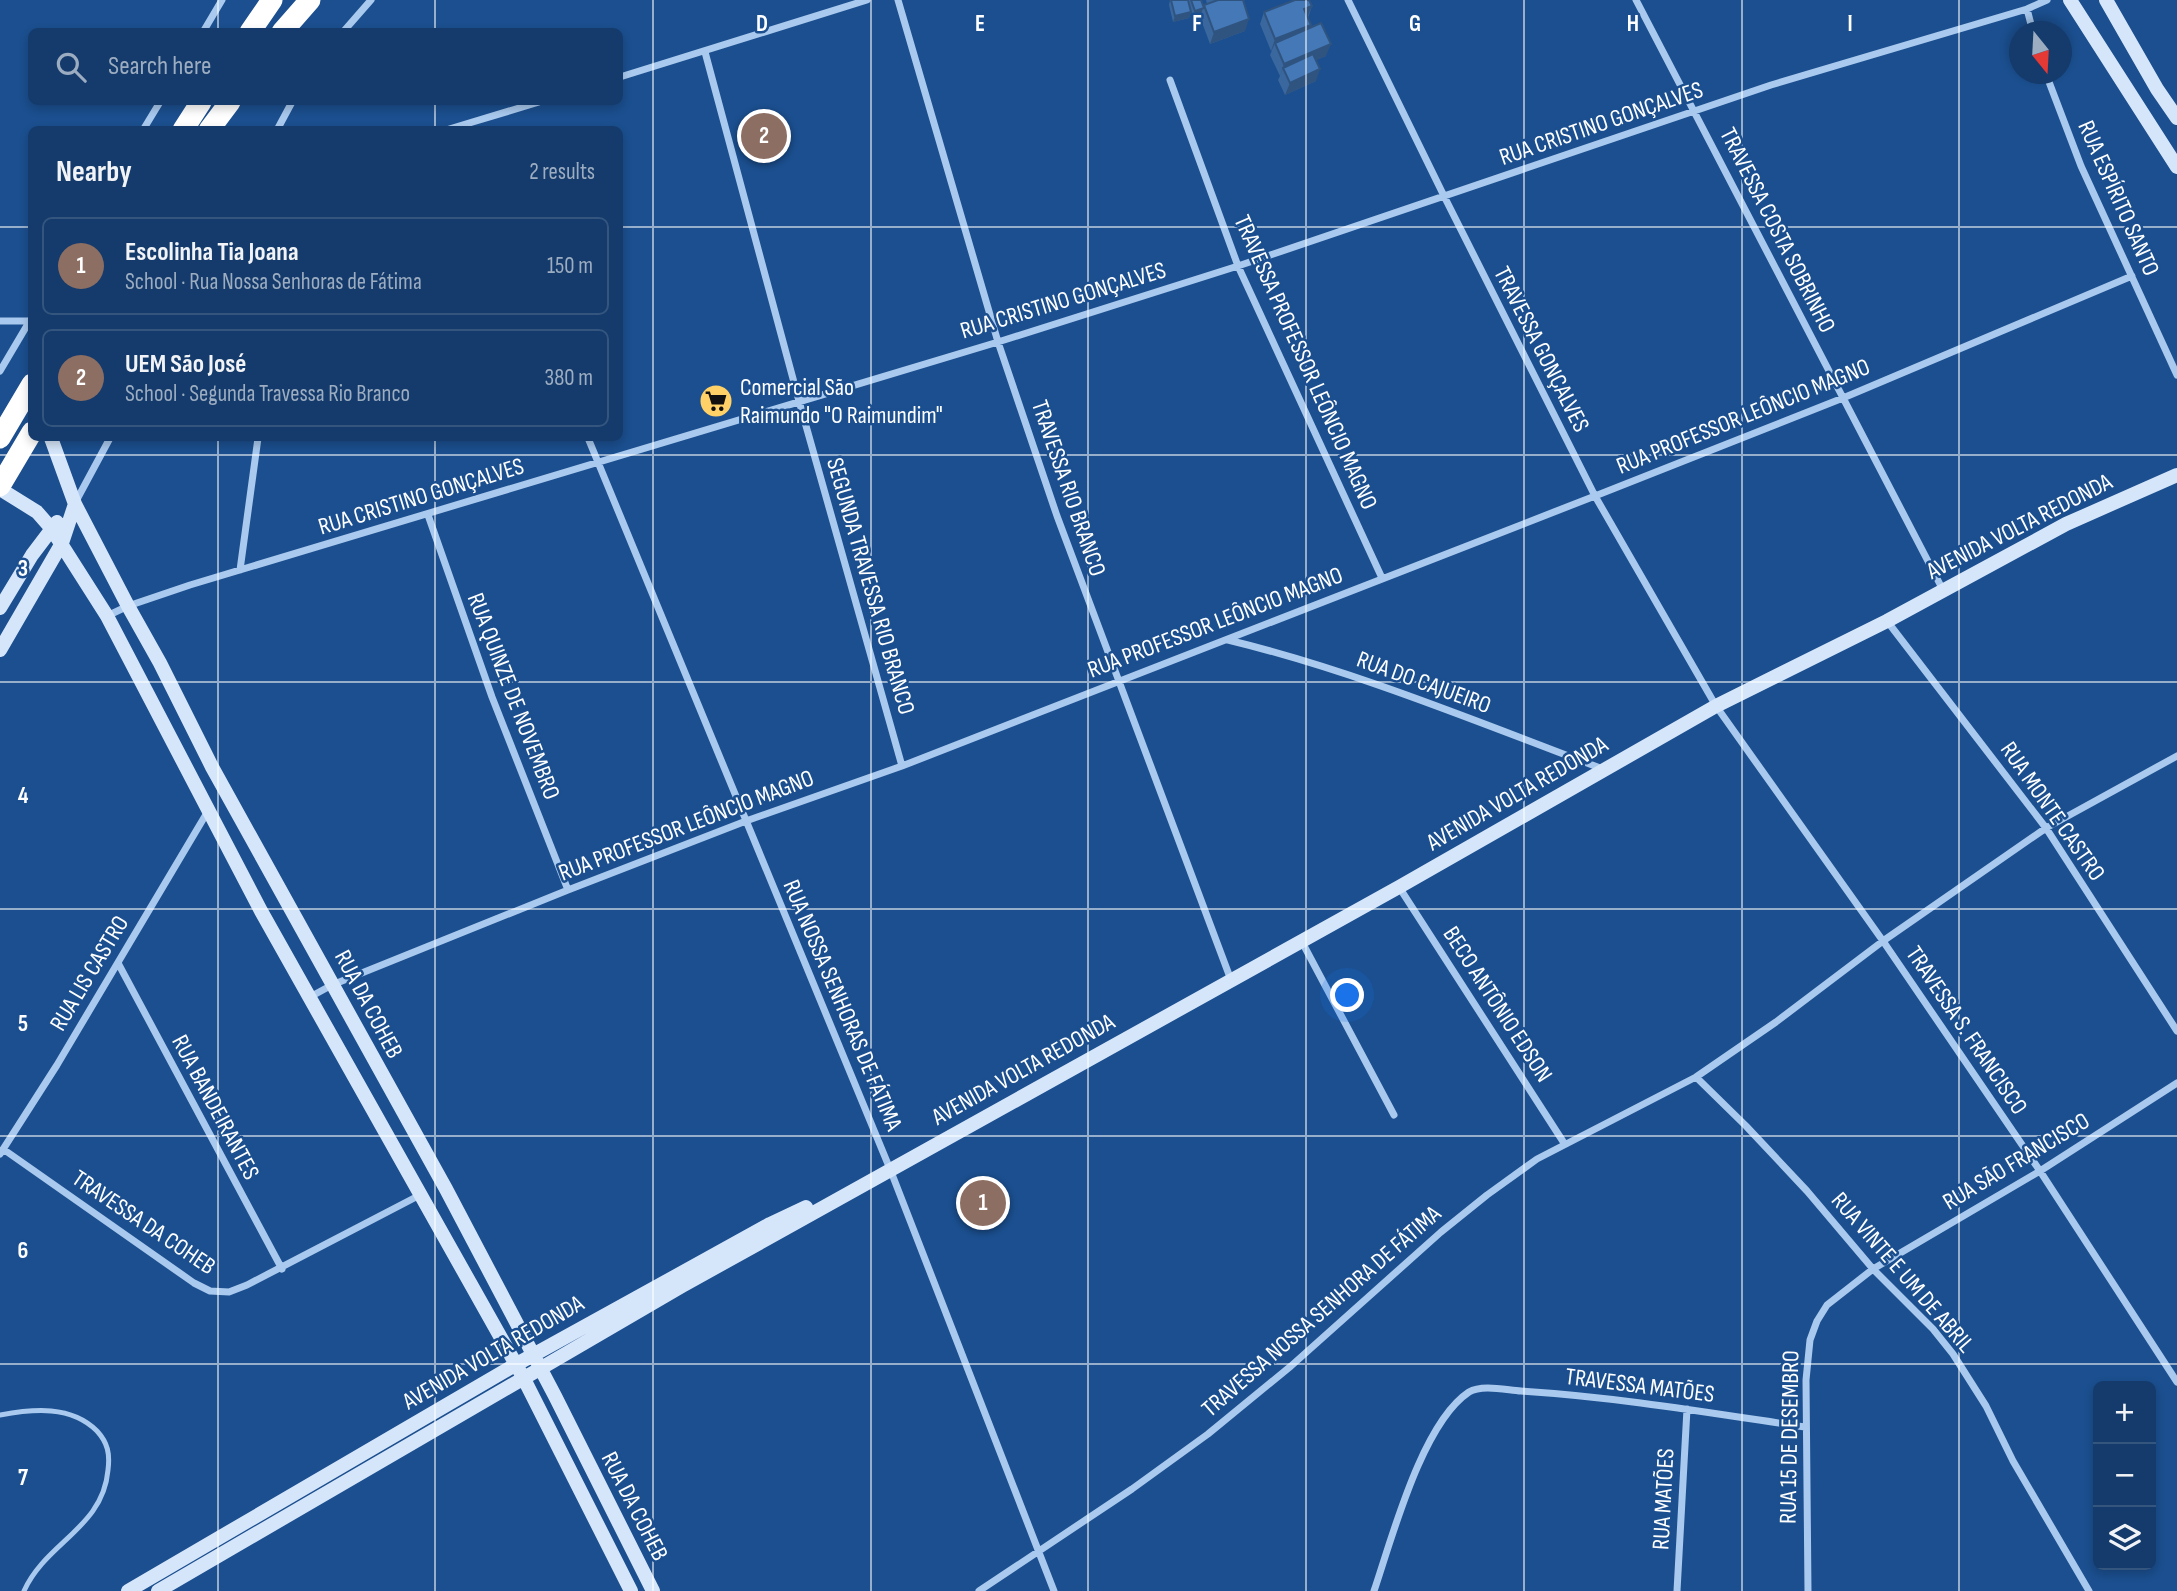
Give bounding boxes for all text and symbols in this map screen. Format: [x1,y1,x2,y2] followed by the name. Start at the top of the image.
[756,10,768,38] text: D
[975,10,985,38] text: E
[1192,10,1202,38] text: F
[1409,10,1421,38] text: G
[1627,10,1639,38] text: H
[1847,10,1853,38] text: I
[2009,21,2072,84] north arrow
[28,28,623,105] search box
[52,48,90,86] icon: search
[108,51,211,82] text: Search here
[1495,75,1707,172] street label: RUA CRISTINO GONÇALVES
[741,110,787,162] pin: 2
[2071,116,2166,280] street label: RUA ESPÍRITO SANTO
[1713,123,1842,338] street label: TRAVESSA COSTA SOBRINHO
[56,154,132,190] text: Nearby
[529,158,595,186] text: 2 results
[1227,210,1384,514] street label: TRAVESSA PROFESSOR LEÔNCIO MAGNO
[125,237,299,268] text: Escolinha Tia Joana
[76,252,86,280] text: 1
[547,252,593,280] text: 150 m
[957,255,1169,346] street label: RUA CRISTINO GONÇALVES
[1487,262,1596,437] street label: TRAVESSA GONÇALVES
[125,268,422,296] text: School · Rua Nossa Senhoras de Fátima
[125,349,246,380] text: UEM São José
[1612,352,1874,481] street label: RUA PROFESSOR LEÔNCIO MAGNO
[76,364,86,392] text: 2
[545,364,593,392] text: 380 m
[740,373,943,430] place label: Comercial São Raimundo "O Raimundim"
[125,380,410,408] text: School · Segunda Travessa Rio Branco
[697,382,735,420] supermarket icon: Comercial São Raimundo "O Raimundim"
[1025,396,1112,580] street label: TRAVESSA RIO BRANCO
[315,451,527,542] street label: RUA CRISTINO GONÇALVES
[820,454,921,718] street label: SEGUNDA TRAVESSA RIO BRANCO
[1921,467,2117,586] street label: AVENIDA VOLTA REDONDA
[18,555,28,583] text: 3
[1084,560,1347,685] street label: RUA PROFESSOR LEÔNCIO MAGNO
[461,589,566,804] street label: RUA QUINZE DE NOVEMBRO
[1353,645,1495,720] street label: RUA DO CAJUEIRO
[1421,729,1614,858] street label: AVENIDA VOLTA REDONDA
[1994,736,2111,886] street label: RUA MONTE CASTRO
[555,763,818,888] street label: RUA PROFESSOR LEÔNCIO MAGNO
[18,782,29,810] text: 4
[777,875,909,1136] street label: RUA NOSSA SENHORAS DE FÁTIMA
[44,910,135,1036] street label: RUA LIS CASTRO
[1437,921,1559,1087] street label: BECO ANTÔNIO EDSON
[1900,941,2034,1120] street label: TRAVESSA S. FRANCISCO
[328,945,409,1063] street label: RUA DA COHEB
[1330,978,1364,1012] your location
[926,1007,1120,1132] street label: AVENIDA VOLTA REDONDA
[18,1010,28,1038] text: 5
[165,1030,266,1185] street label: RUA BANDEIRANTES
[1938,1106,2095,1217] street label: RUA SÃO FRANCISCO
[66,1164,221,1281] street label: TRAVESSA DA COHEB
[960,1177,1006,1229] pin: 1
[1825,1186,1980,1359] street label: RUA VINTE E UM DE ABRIL
[1196,1199,1447,1423] street label: TRAVESSA NOSSA SENHORA DE FÁTIMA
[18,1237,28,1265] text: 6
[397,1288,590,1417] street label: AVENIDA VOLTA REDONDA
[1773,1350,1806,1524] street label: RUA 15 DE DESEMBRO
[1564,1362,1716,1409] street label: TRAVESSA MATÕES
[2093,1381,2156,1570] map controls
[2093,1381,2156,1444] button: +
[2093,1444,2156,1507] button: −
[595,1447,674,1566] street label: RUA DA COHEB
[1646,1448,1681,1551] street label: RUA MATÕES
[18,1464,28,1492] text: 7
[2093,1507,2156,1570] button: layers

